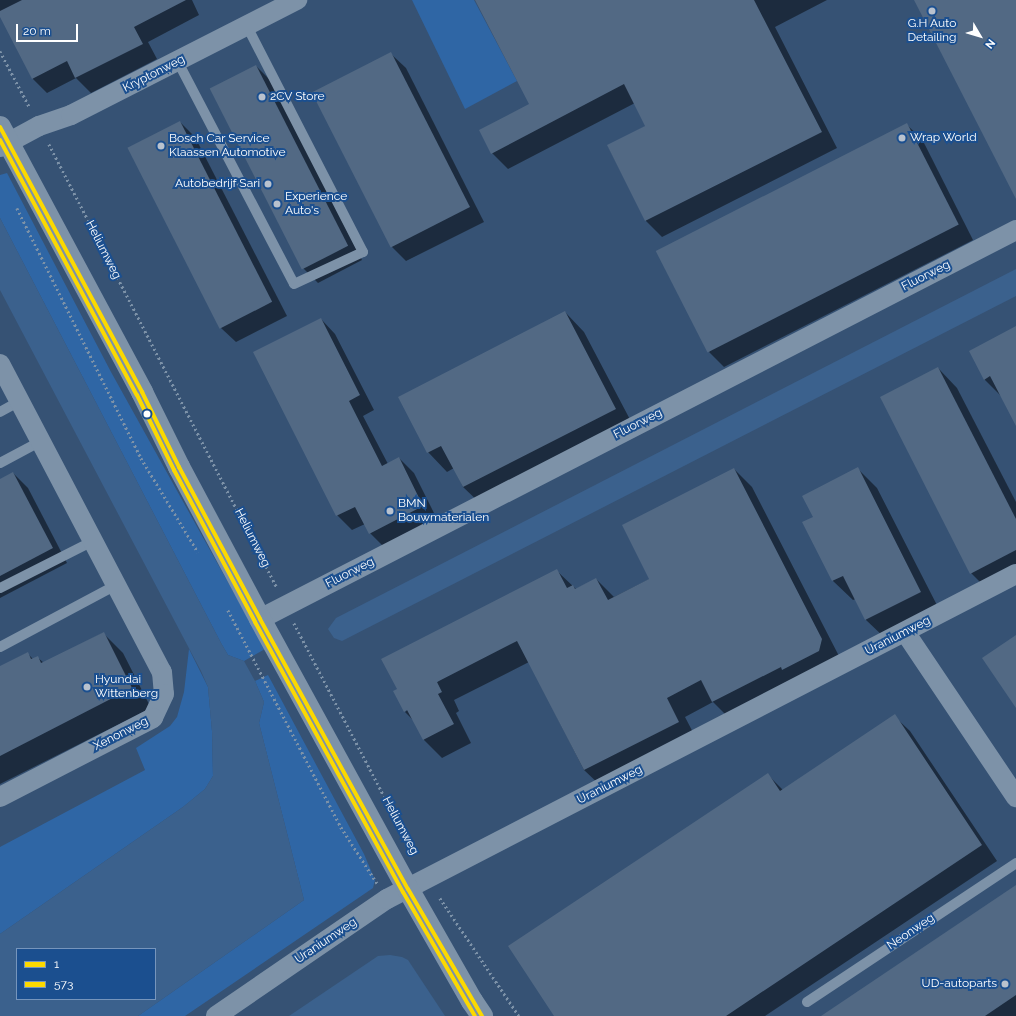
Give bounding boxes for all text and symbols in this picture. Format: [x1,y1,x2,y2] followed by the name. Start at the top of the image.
[927,6,937,16] marker: G.H Auto Detailing
[18,16,80,42] scale bar
[960,16,1000,56] north arrow
[907,17,957,45] place label: G.H Auto Detailing
[23,24,51,38] text: 20 m
[982,36,998,51] text: N
[121,52,187,96] street label: Kryptonweg
[270,90,325,104] place label: 2CV Store
[257,92,267,102] marker: 2CV Store
[910,131,977,145] place label: Wrap World
[169,132,286,160] place label: Bosch Car Service Klaassen Automotive
[897,133,907,143] marker: Wrap World
[156,141,166,151] marker: Bosch Car Service Klaassen Automotive
[175,177,260,191] place label: Autobedrijf Sari
[263,179,273,189] marker: Autobedrijf Sari
[285,190,347,218] place label: Experience Auto's
[272,199,282,209] marker: Experience Auto's
[82,218,124,282] street label: Heliumweg
[899,258,953,294] street label: Fluorweg
[611,406,665,442] street label: Fluorweg
[142,409,152,419] unlabelled marker
[398,497,489,525] place label: BMN Bouwmaterialen
[231,506,273,570] street label: Heliumweg
[385,506,395,516] marker: BMN Bouwmaterialen
[323,555,377,591] street label: Fluorweg
[863,613,933,659] street label: Uraniumweg
[95,673,158,701] place label: Hyundai Wittenberg
[82,682,92,692] marker: Hyundai Wittenberg
[91,714,151,754] street label: Xenonweg
[575,762,645,808] street label: Uraniumweg
[379,794,421,858] street label: Heliumweg
[885,911,937,953] street label: Neonweg
[292,915,360,967] street label: Uraniumweg
[16,948,156,1000] legend
[54,957,59,971] text: 1
[54,977,73,991] text: 573
[922,977,997,991] place label: UD-autoparts
[1000,979,1010,989] marker: UD-autoparts

